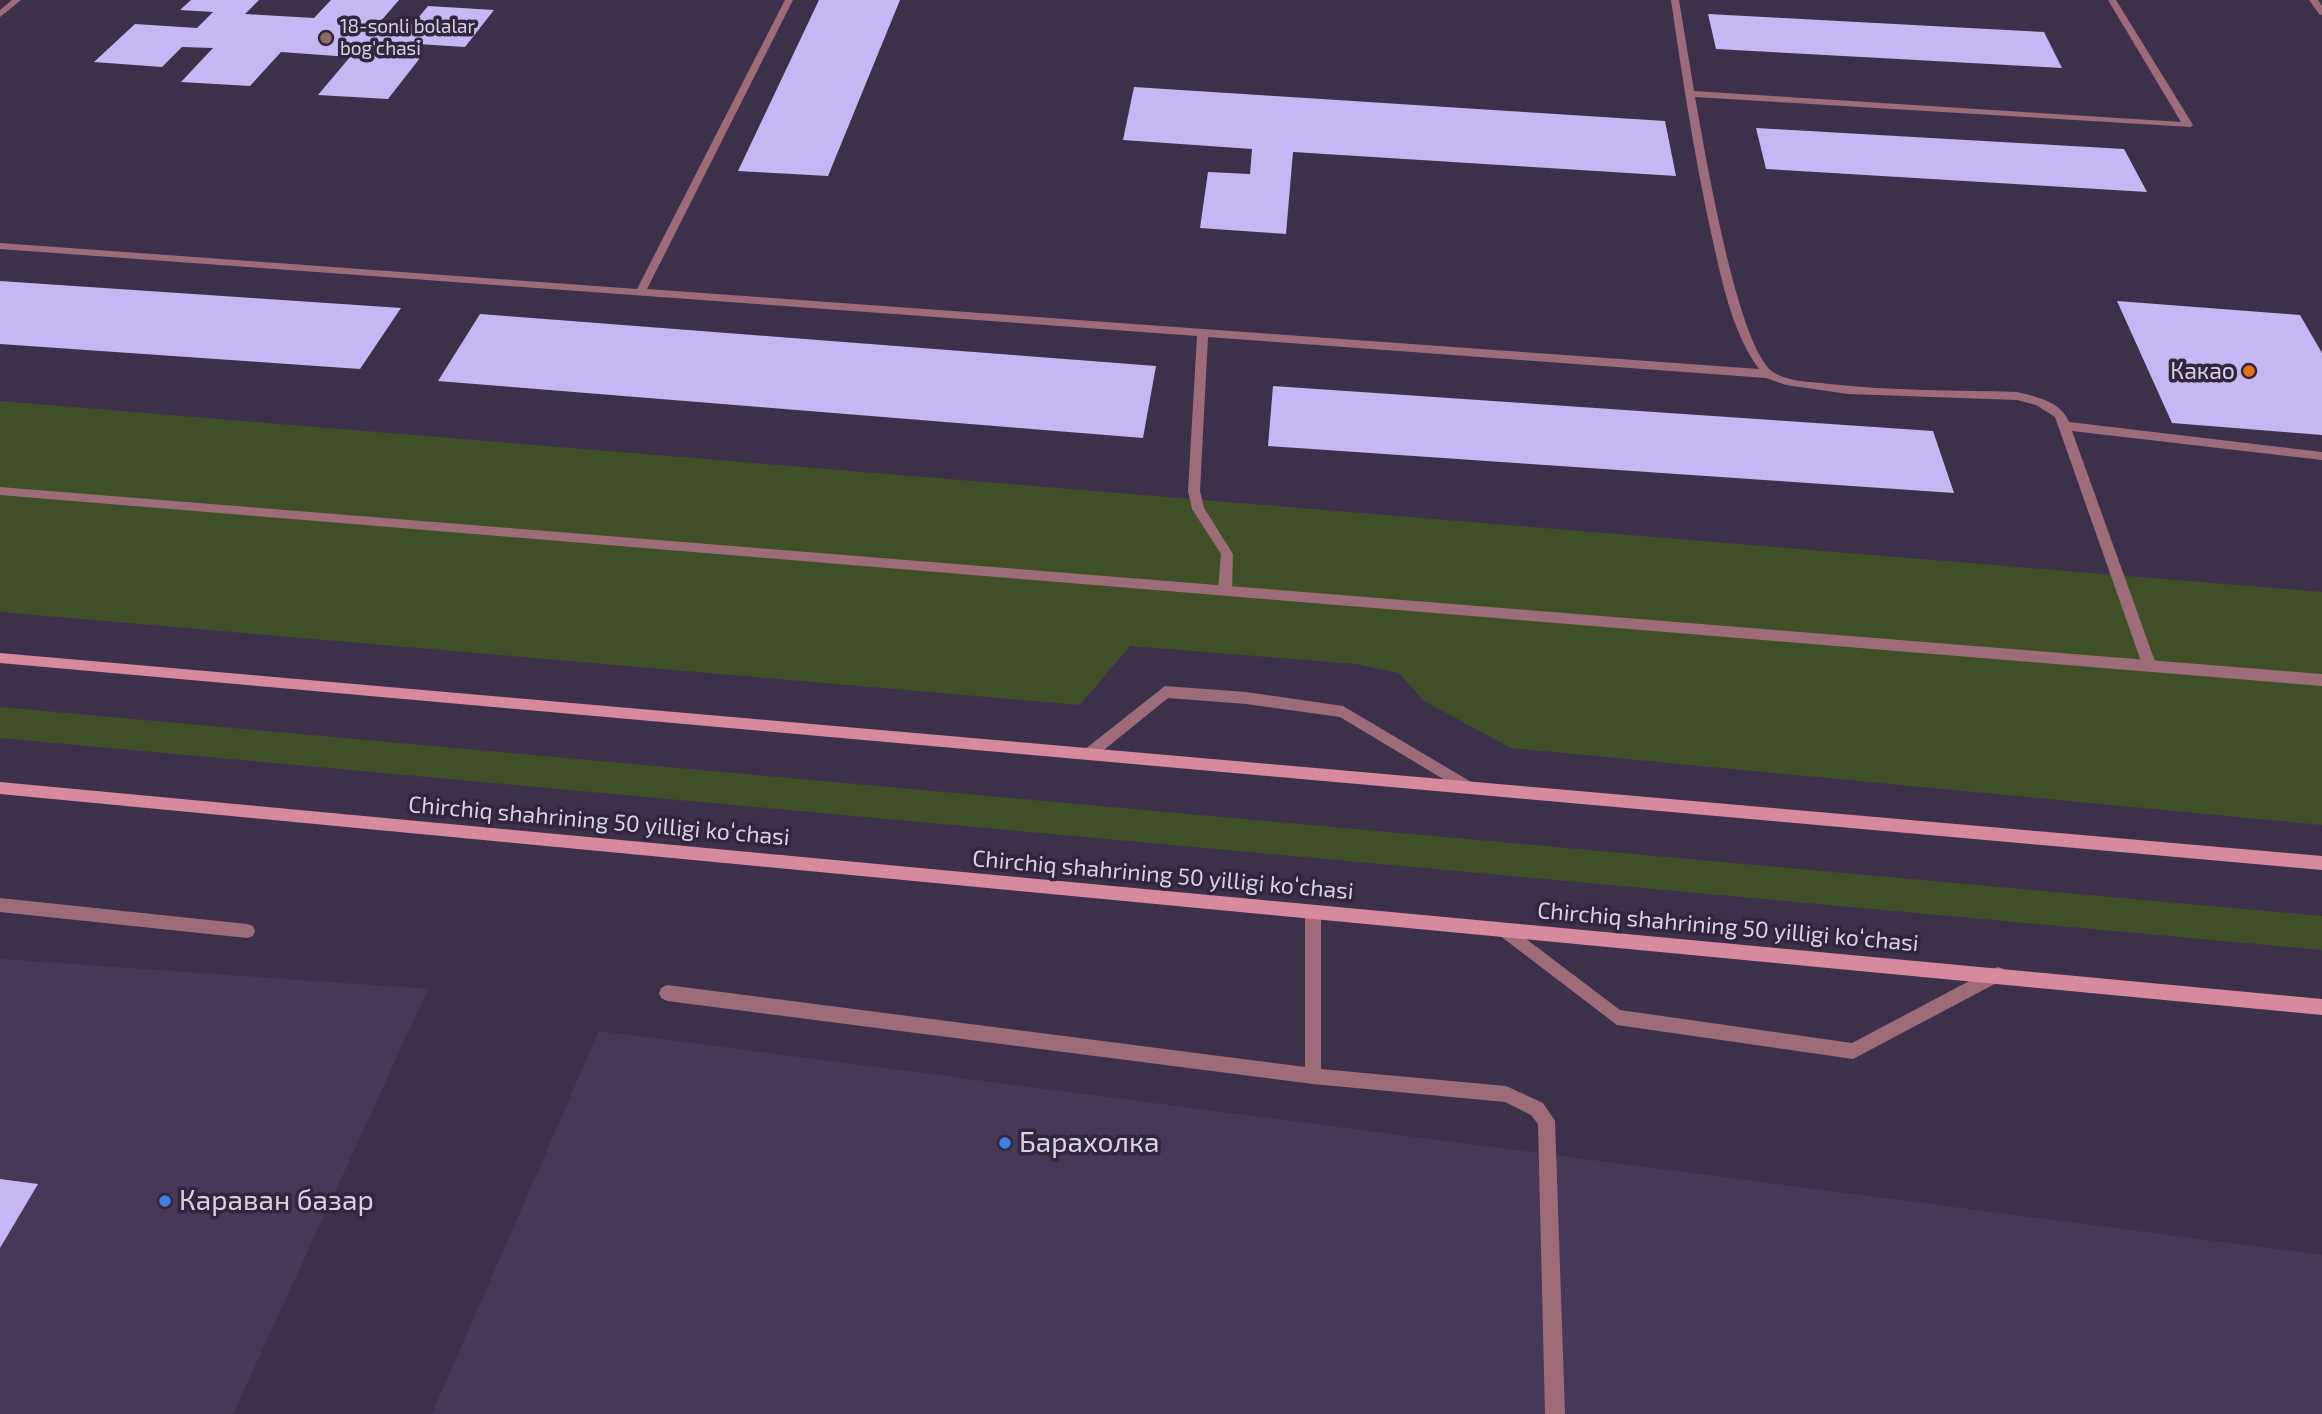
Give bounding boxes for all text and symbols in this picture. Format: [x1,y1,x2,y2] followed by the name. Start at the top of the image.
[340,16,475,60] place label: 18-sonli bolalar bog'chasi
[318,30,334,46] marker: 18-sonli bolalar bog'chasi
[2170,357,2235,385] place label: Какао
[2241,363,2257,379] marker: Какао
[407,791,791,851] street label: Chirchiq shahrining 50 yilligi koʻchasi
[971,845,1355,905] street label: Chirchiq shahrining 50 yilligi koʻchasi
[1536,897,1920,957] street label: Chirchiq shahrining 50 yilligi koʻchasi
[1019,1126,1160,1160] place label: Барахолка
[997,1135,1013,1151] marker: Барахолка
[179,1184,374,1218] place label: Караван базар
[157,1193,173,1209] marker: Караван базар

